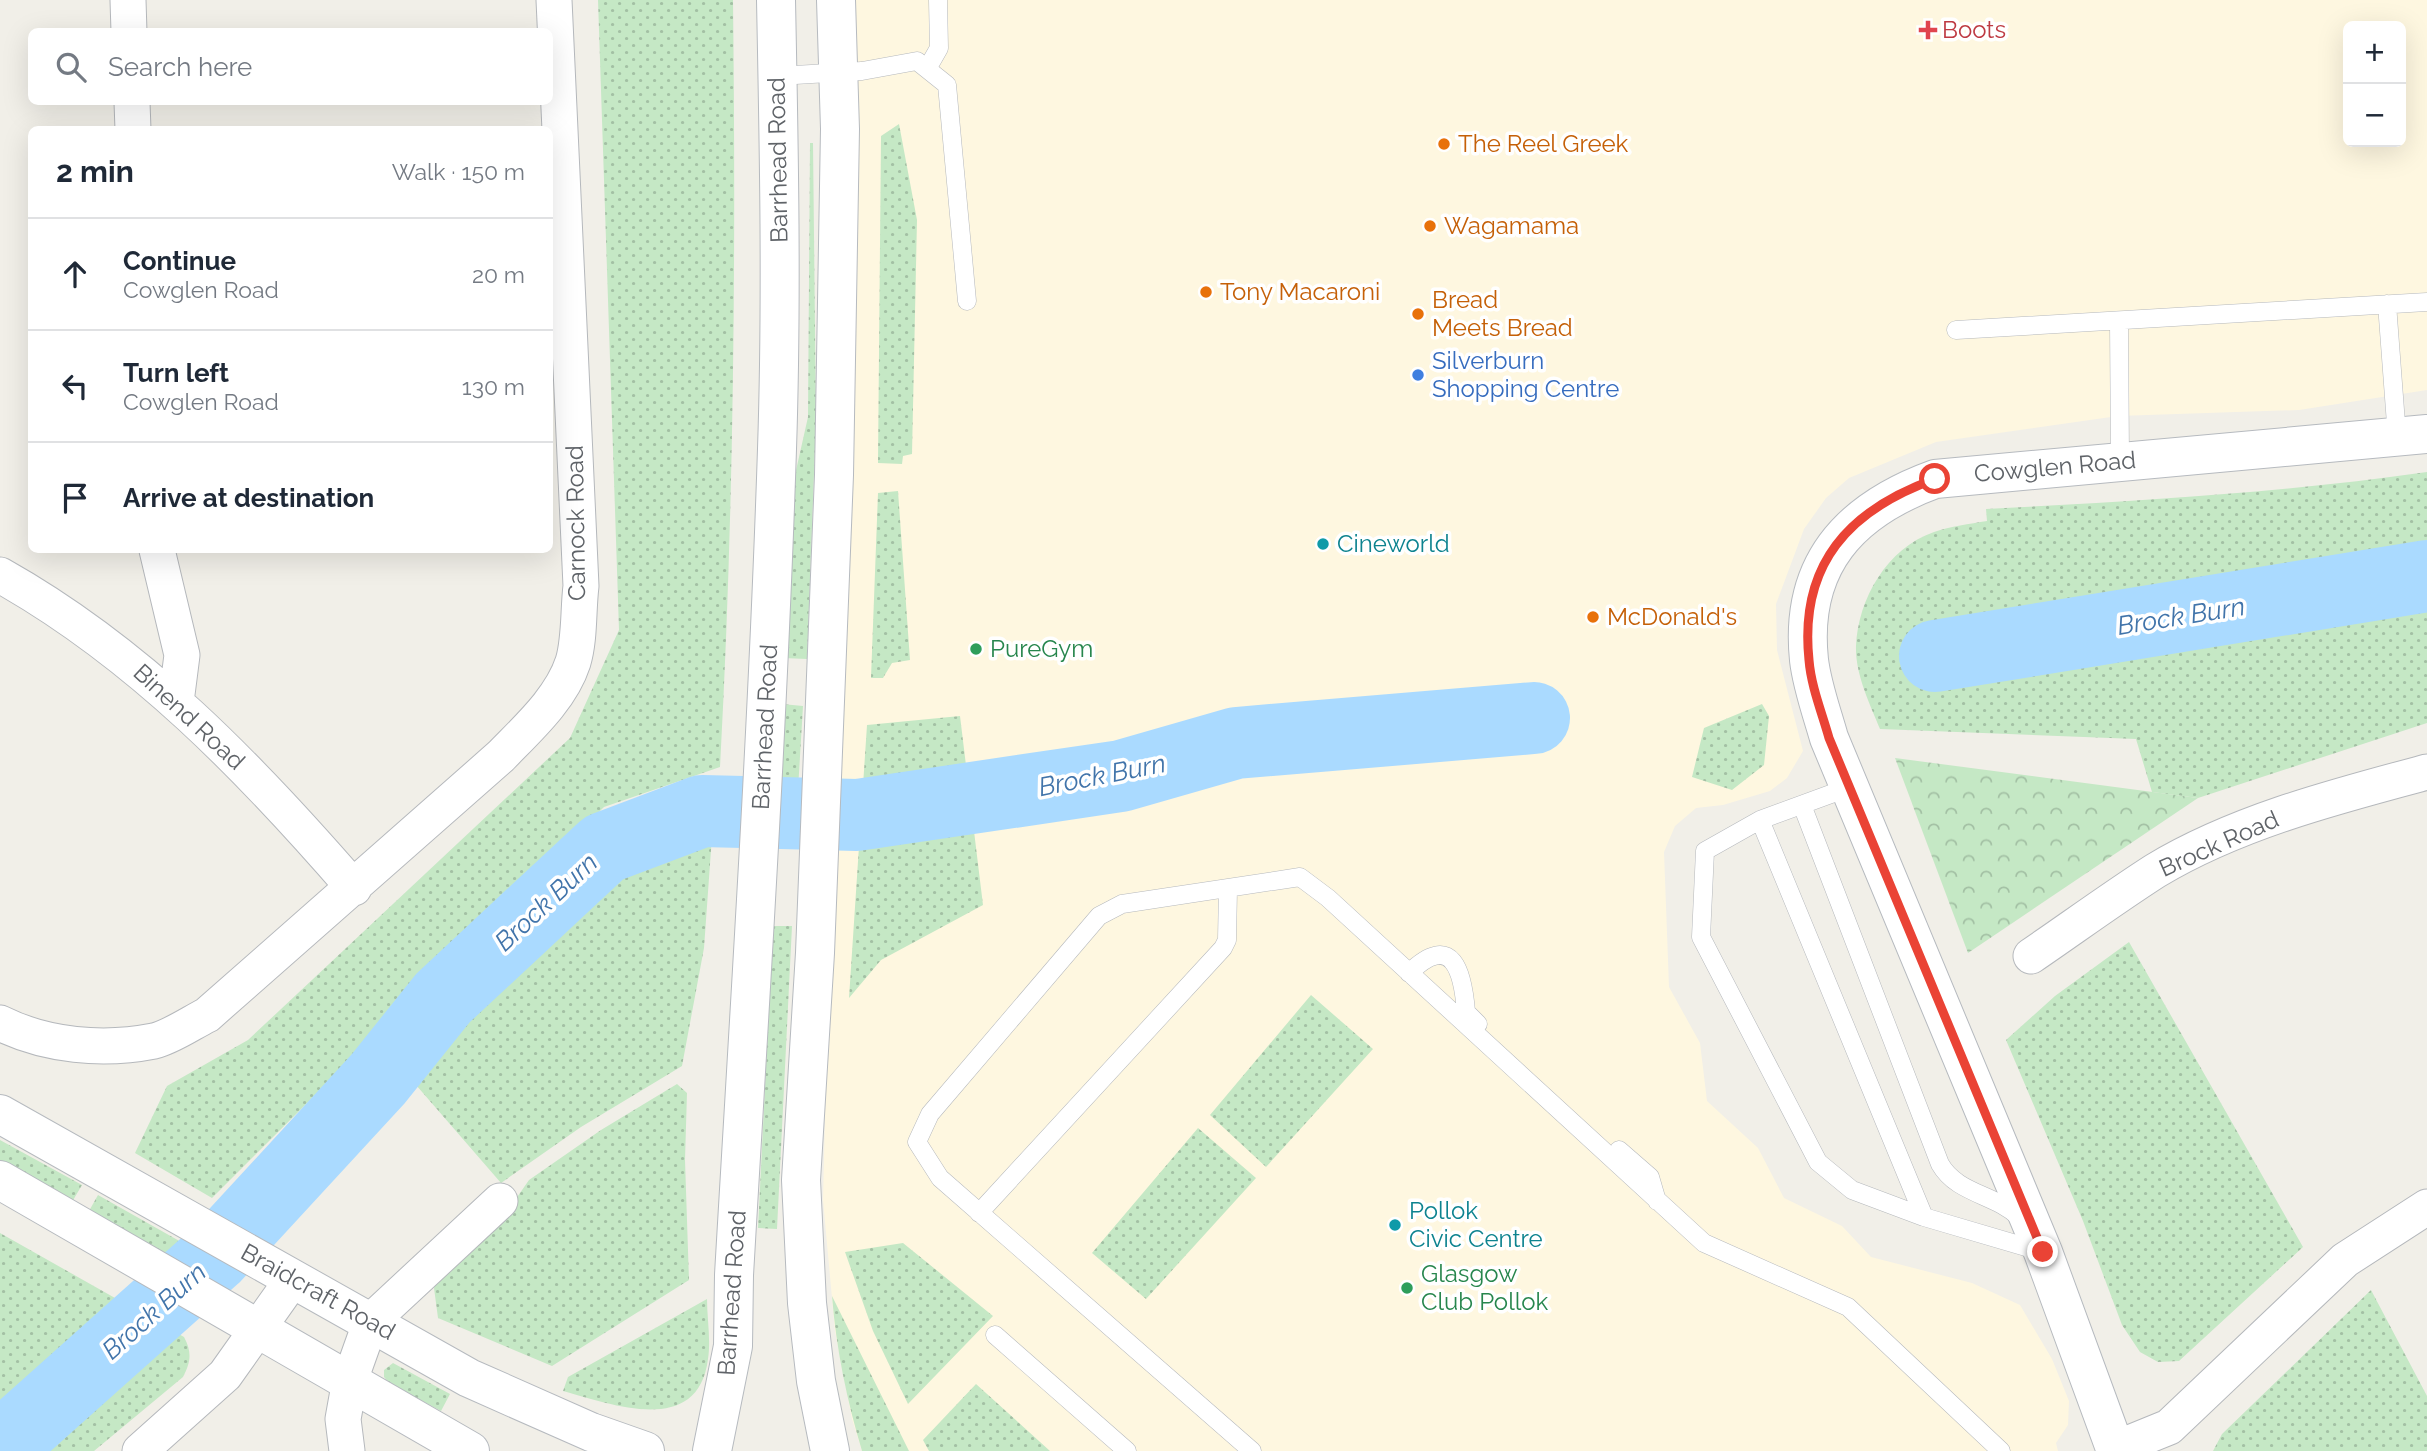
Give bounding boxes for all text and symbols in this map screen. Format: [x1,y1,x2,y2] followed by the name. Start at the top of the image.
[1942,15,2006,44] place label: Boots
[2343,21,2406,147] map controls
[2343,21,2406,84] button: +
[1920,22,1936,38] marker: Boots
[28,28,553,105] search box
[52,48,90,86] icon: search
[108,52,252,82] text: Search here
[762,77,793,243] street label: Barrhead Road
[2343,84,2406,147] button: −
[1458,129,1629,158] place label: The Reel Greek
[1436,136,1452,152] marker: The Reel Greek
[56,154,134,189] text: 2 min
[392,158,525,185] text: Walk · 150 m
[1444,211,1579,240] place label: Wagamama
[1422,218,1438,234] marker: Wagamama
[123,246,236,276] text: Continue
[56,255,94,293] icon: ahead
[472,261,525,288] text: 20 m
[123,276,279,303] text: Cowglen Road
[1220,277,1380,306] place label: Tony Macaroni
[1198,284,1214,300] marker: Tony Macaroni
[1432,285,1573,342] place label: Bread Meets Bread
[1410,306,1426,322] marker: Bread Meets Bread
[1432,346,1619,403] place label: Silverburn Shopping Centre
[123,358,229,388] text: Turn left
[56,367,94,405] icon: left
[1410,367,1426,383] marker: Silverburn Shopping Centre
[462,373,525,400] text: 130 m
[123,388,279,415] text: Cowglen Road
[560,445,591,601] street label: Carnock Road
[1973,445,2137,488] street label: Cowglen Road
[1919,463,1950,494] route start
[56,479,94,517] icon: arrive
[123,483,374,513] text: Arrive at destination
[1337,529,1450,558] place label: Cineworld
[1315,536,1331,552] marker: Cineworld
[2115,591,2247,641] water label: Brock Burn
[1607,602,1737,631] place label: McDonald's
[1585,609,1601,625] marker: McDonald's
[990,634,1093,663] place label: PureGym
[968,641,984,657] marker: PureGym
[746,643,783,810] street label: Barrhead Road
[128,658,251,776] street label: Binend Road
[1036,748,1168,802] water label: Brock Burn
[2154,804,2283,883] street label: Brock Road
[489,847,603,957] water label: Brock Burn
[1409,1196,1543,1253] place label: Pollok Civic Centre
[711,1209,752,1377] street label: Barrhead Road
[1387,1217,1403,1233] marker: Pollok Civic Centre
[2027,1236,2058,1267] route end
[236,1237,400,1346] street label: Braidcraft Road
[96,1257,212,1365] water label: Brock Burn
[1421,1259,1548,1316] place label: Glasgow Club Pollok
[1399,1280,1415,1296] marker: Glasgow Club Pollok

